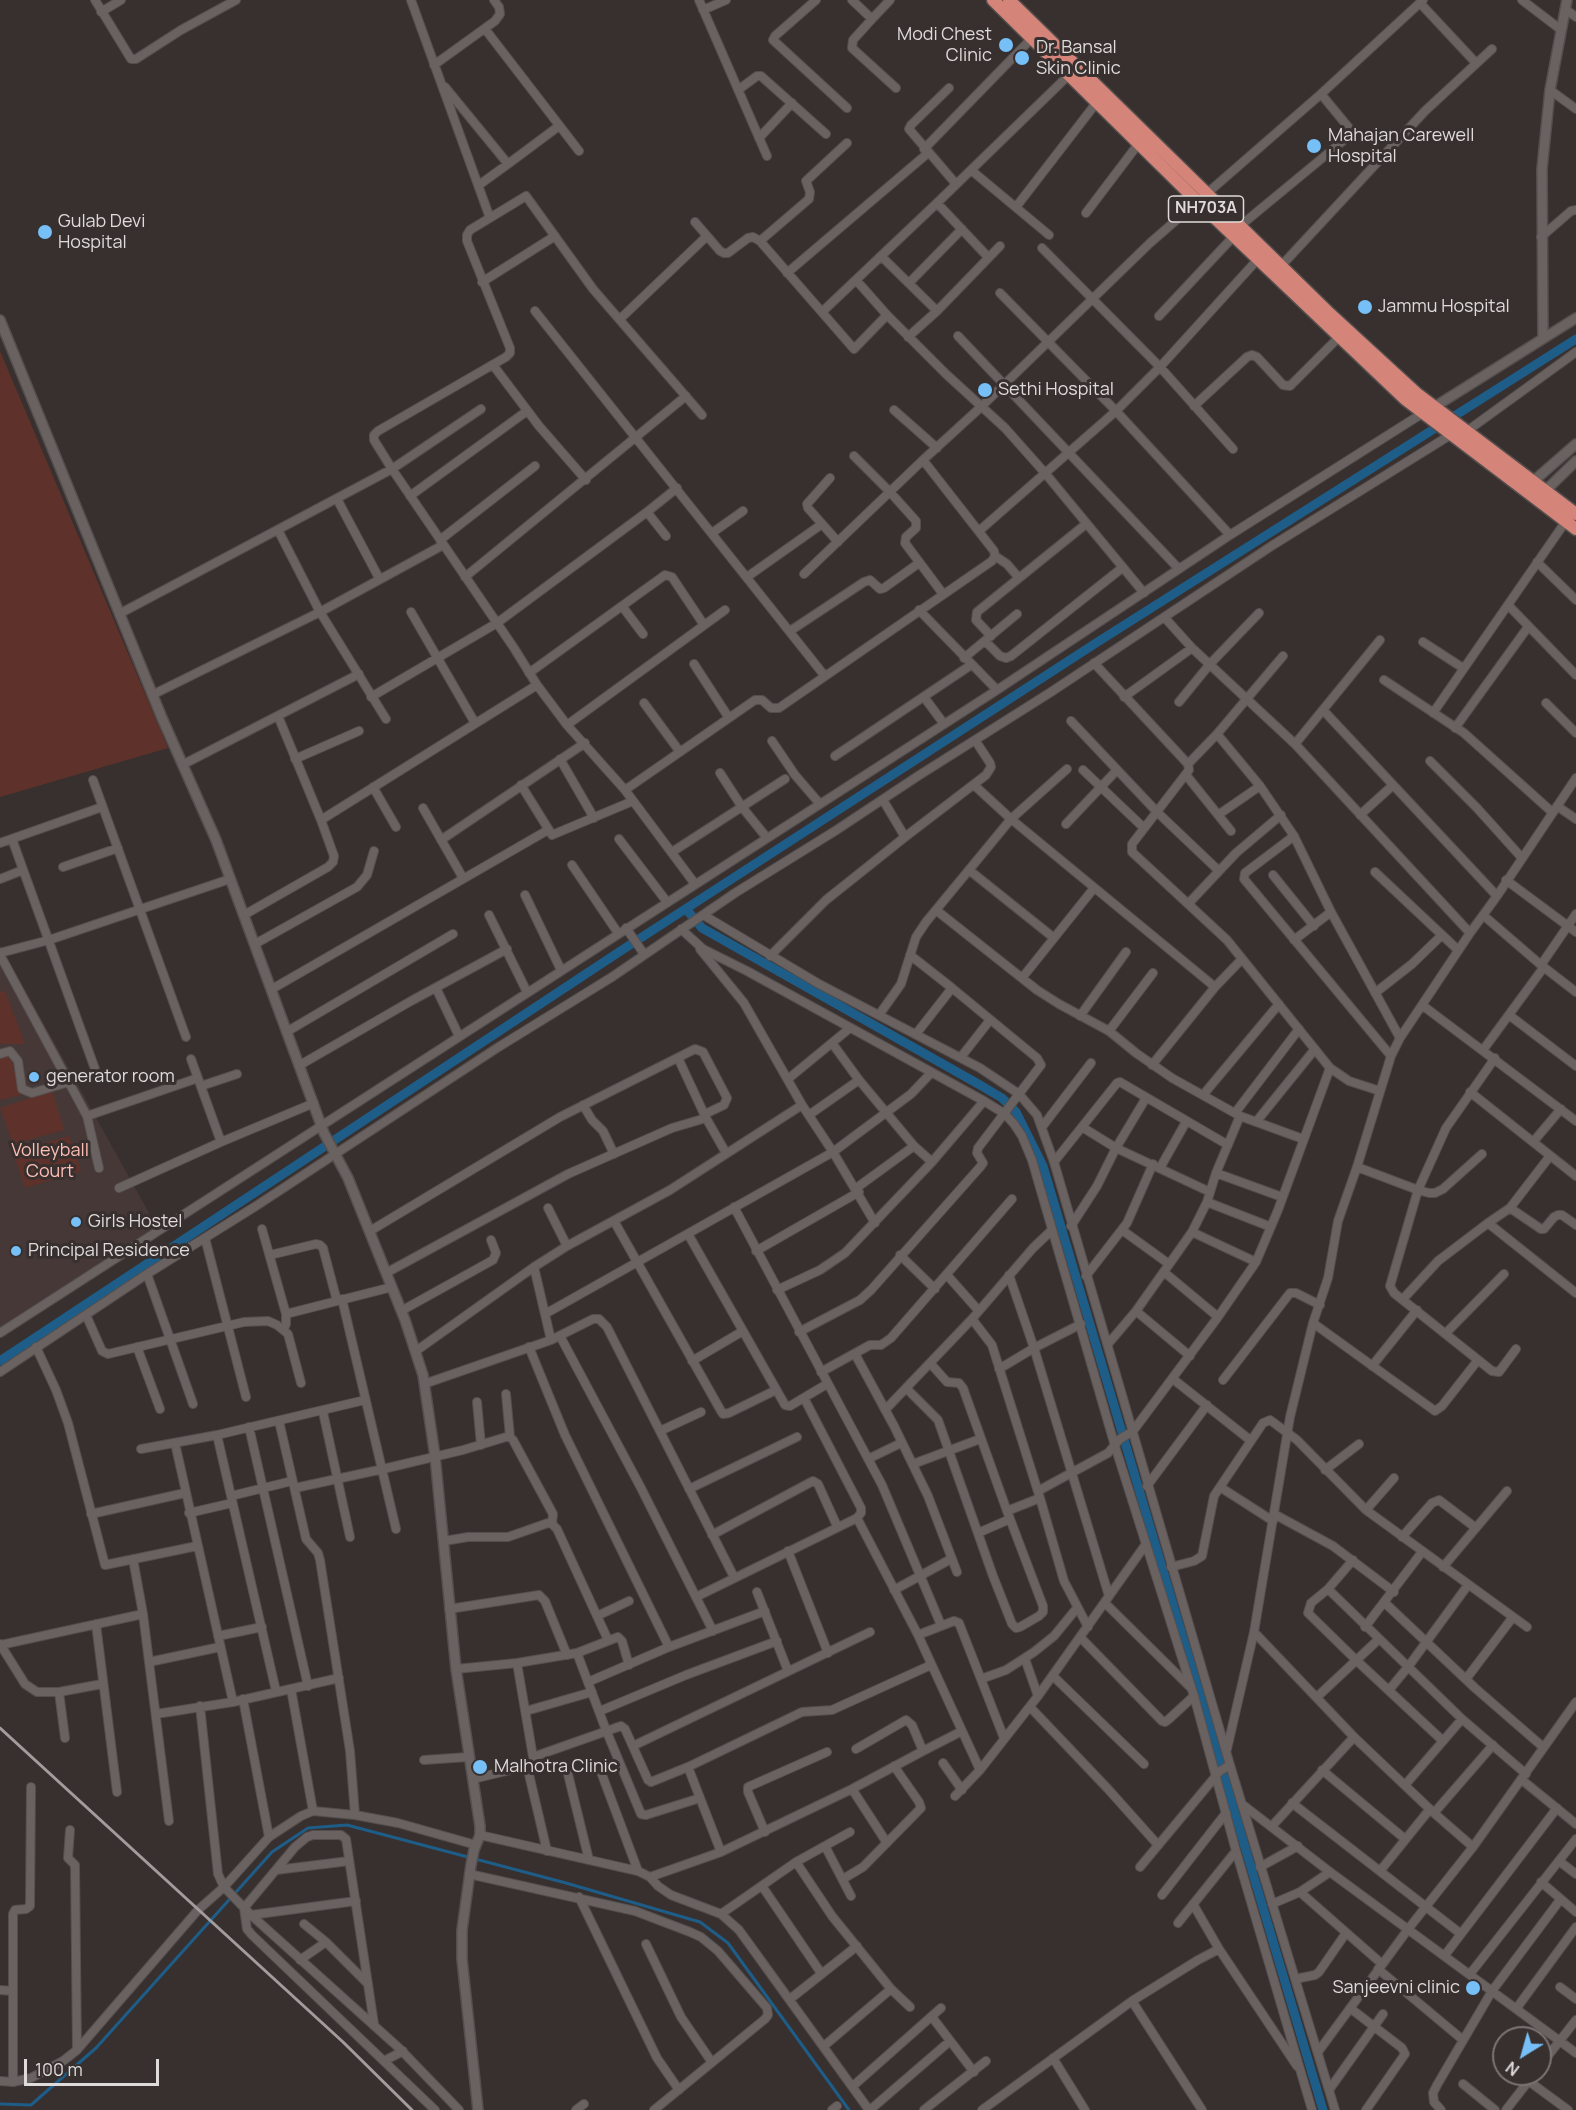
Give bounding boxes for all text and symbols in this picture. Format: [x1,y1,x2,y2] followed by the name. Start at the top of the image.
[897,24,992,66] place label: Modi Chest Clinic
[997,36,1015,54] marker: Modi Chest Clinic
[1036,37,1121,80] place label: Dr. Bansal Skin Clinic
[1013,49,1031,67] marker: Dr. Bansal Skin Clinic
[1328,125,1474,168] place label: Mahajan Carewell Hospital
[1305,137,1323,155] marker: Mahajan Carewell Hospital
[1168,196,1244,222] road number: NH703A
[58,211,145,254] place label: Gulab Devi Hospital
[36,223,54,241] marker: Gulab Devi Hospital
[1378,296,1510,318] place label: Jammu Hospital
[1356,298,1374,316] marker: Jammu Hospital
[998,379,1114,401] place label: Sethi Hospital
[976,381,994,399] marker: Sethi Hospital
[46,1066,175,1088] place label: generator room
[27,1070,41,1084] marker: generator room
[11,1140,89,1182] park label: Volleyball Court
[88,1211,183,1233] place label: Girls Hostel
[69,1215,83,1229] marker: Girls Hostel
[28,1240,190,1262] place label: Principal Residence
[9,1244,23,1258] marker: Principal Residence
[494,1756,618,1778] place label: Malhotra Clinic
[471,1758,489,1776] marker: Malhotra Clinic
[1332,1977,1460,1999] place label: Sanjeevni clinic
[1464,1979,1482,1997] marker: Sanjeevni clinic
[1492,2026,1552,2086] north arrow
[27,2047,162,2085] scale bar
[35,2057,83,2081] text: 100 m
[1501,2057,1524,2081] text: N

